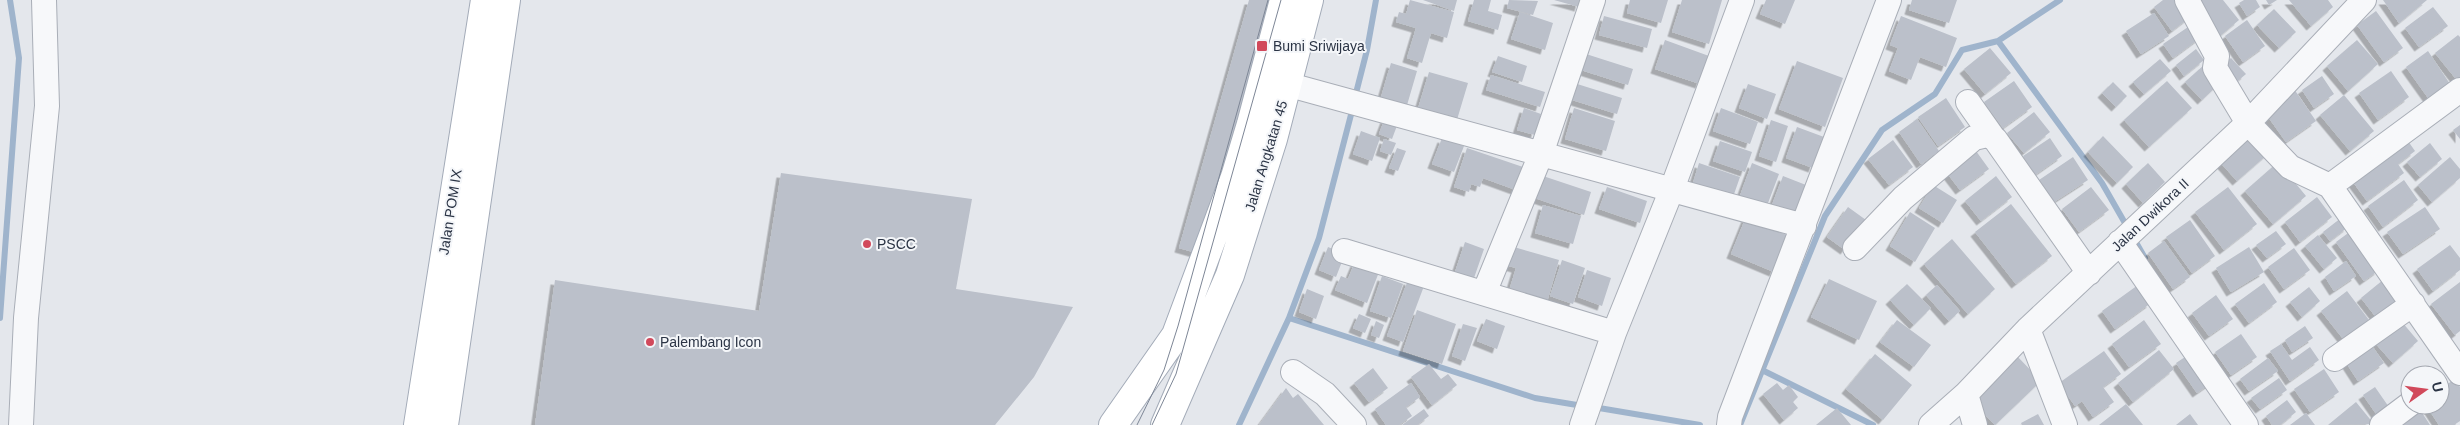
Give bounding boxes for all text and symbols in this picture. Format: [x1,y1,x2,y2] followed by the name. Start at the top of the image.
[1273,38,1365,54] place label: Bumi Sriwijaya
[1255,39,1269,53] marker: Bumi Sriwijaya
[1242,98,1291,213] street label: Jalan Angkatan 45
[435,167,465,256] street label: Jalan POM IX
[2108,175,2192,255] street label: Jalan Dwikora II
[877,236,916,252] place label: PSCC
[861,238,873,250] marker: PSCC
[660,334,761,350] place label: Palembang Icon
[644,336,656,348] marker: Palembang Icon
[2400,365,2450,415] north arrow
[2429,380,2447,394] text: U

